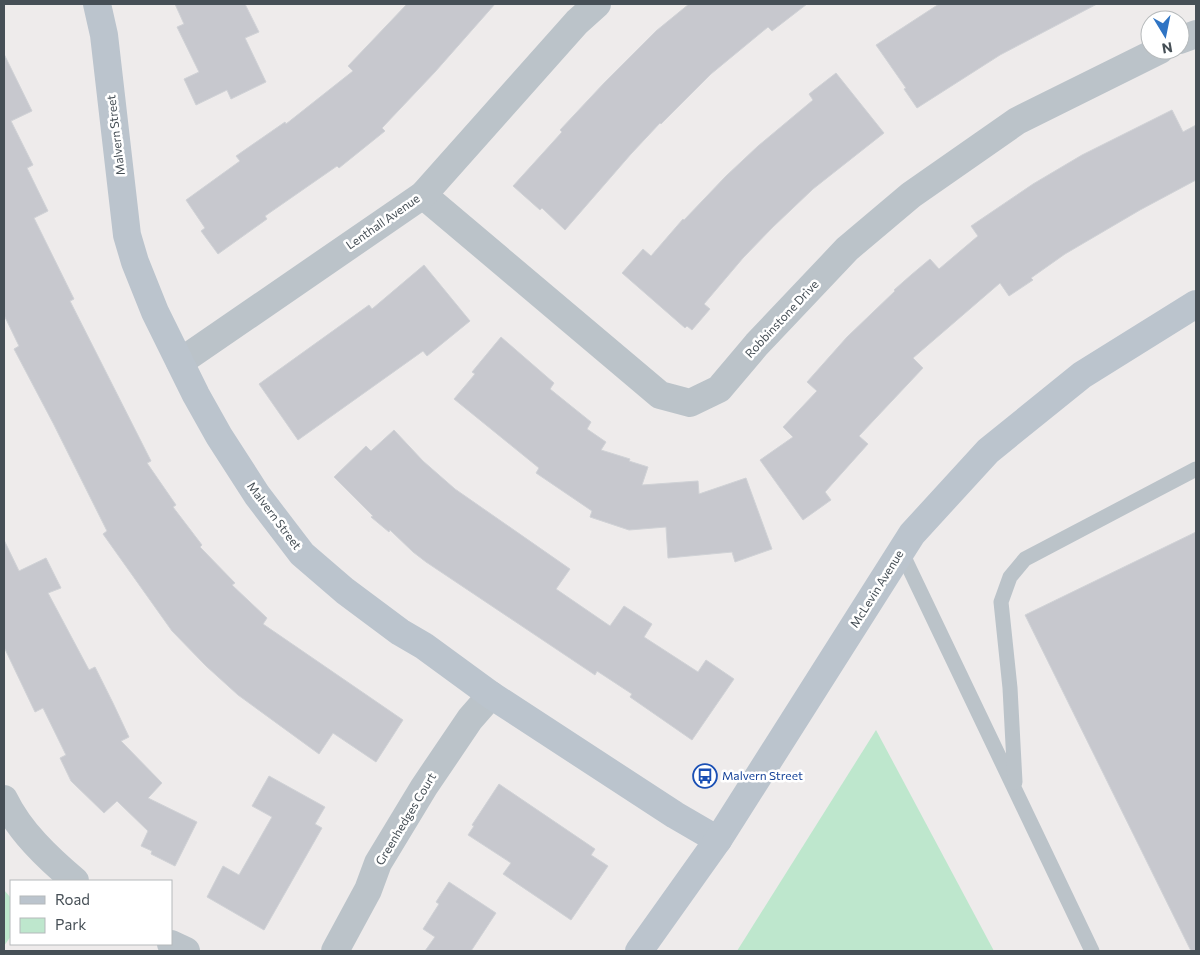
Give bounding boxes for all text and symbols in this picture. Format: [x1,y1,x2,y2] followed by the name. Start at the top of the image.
[1140,10,1190,60] north arrow
[1161,39,1174,58] text: N
[103,94,127,176] street label: Malvern Street
[343,191,422,252] street label: Lenthall Avenue
[742,277,821,360] street label: Robbinstone Drive
[245,479,305,552] street label: Malvern Street
[847,547,906,630] street label: McLevin Avenue
[692,763,718,789] bus stop icon: Malvern Street
[722,768,803,782] place label: Malvern Street
[372,770,438,867] street label: Greenhedges Court
[10,880,172,945] legend
[55,890,90,908] text: Road
[55,915,86,933] text: Park

